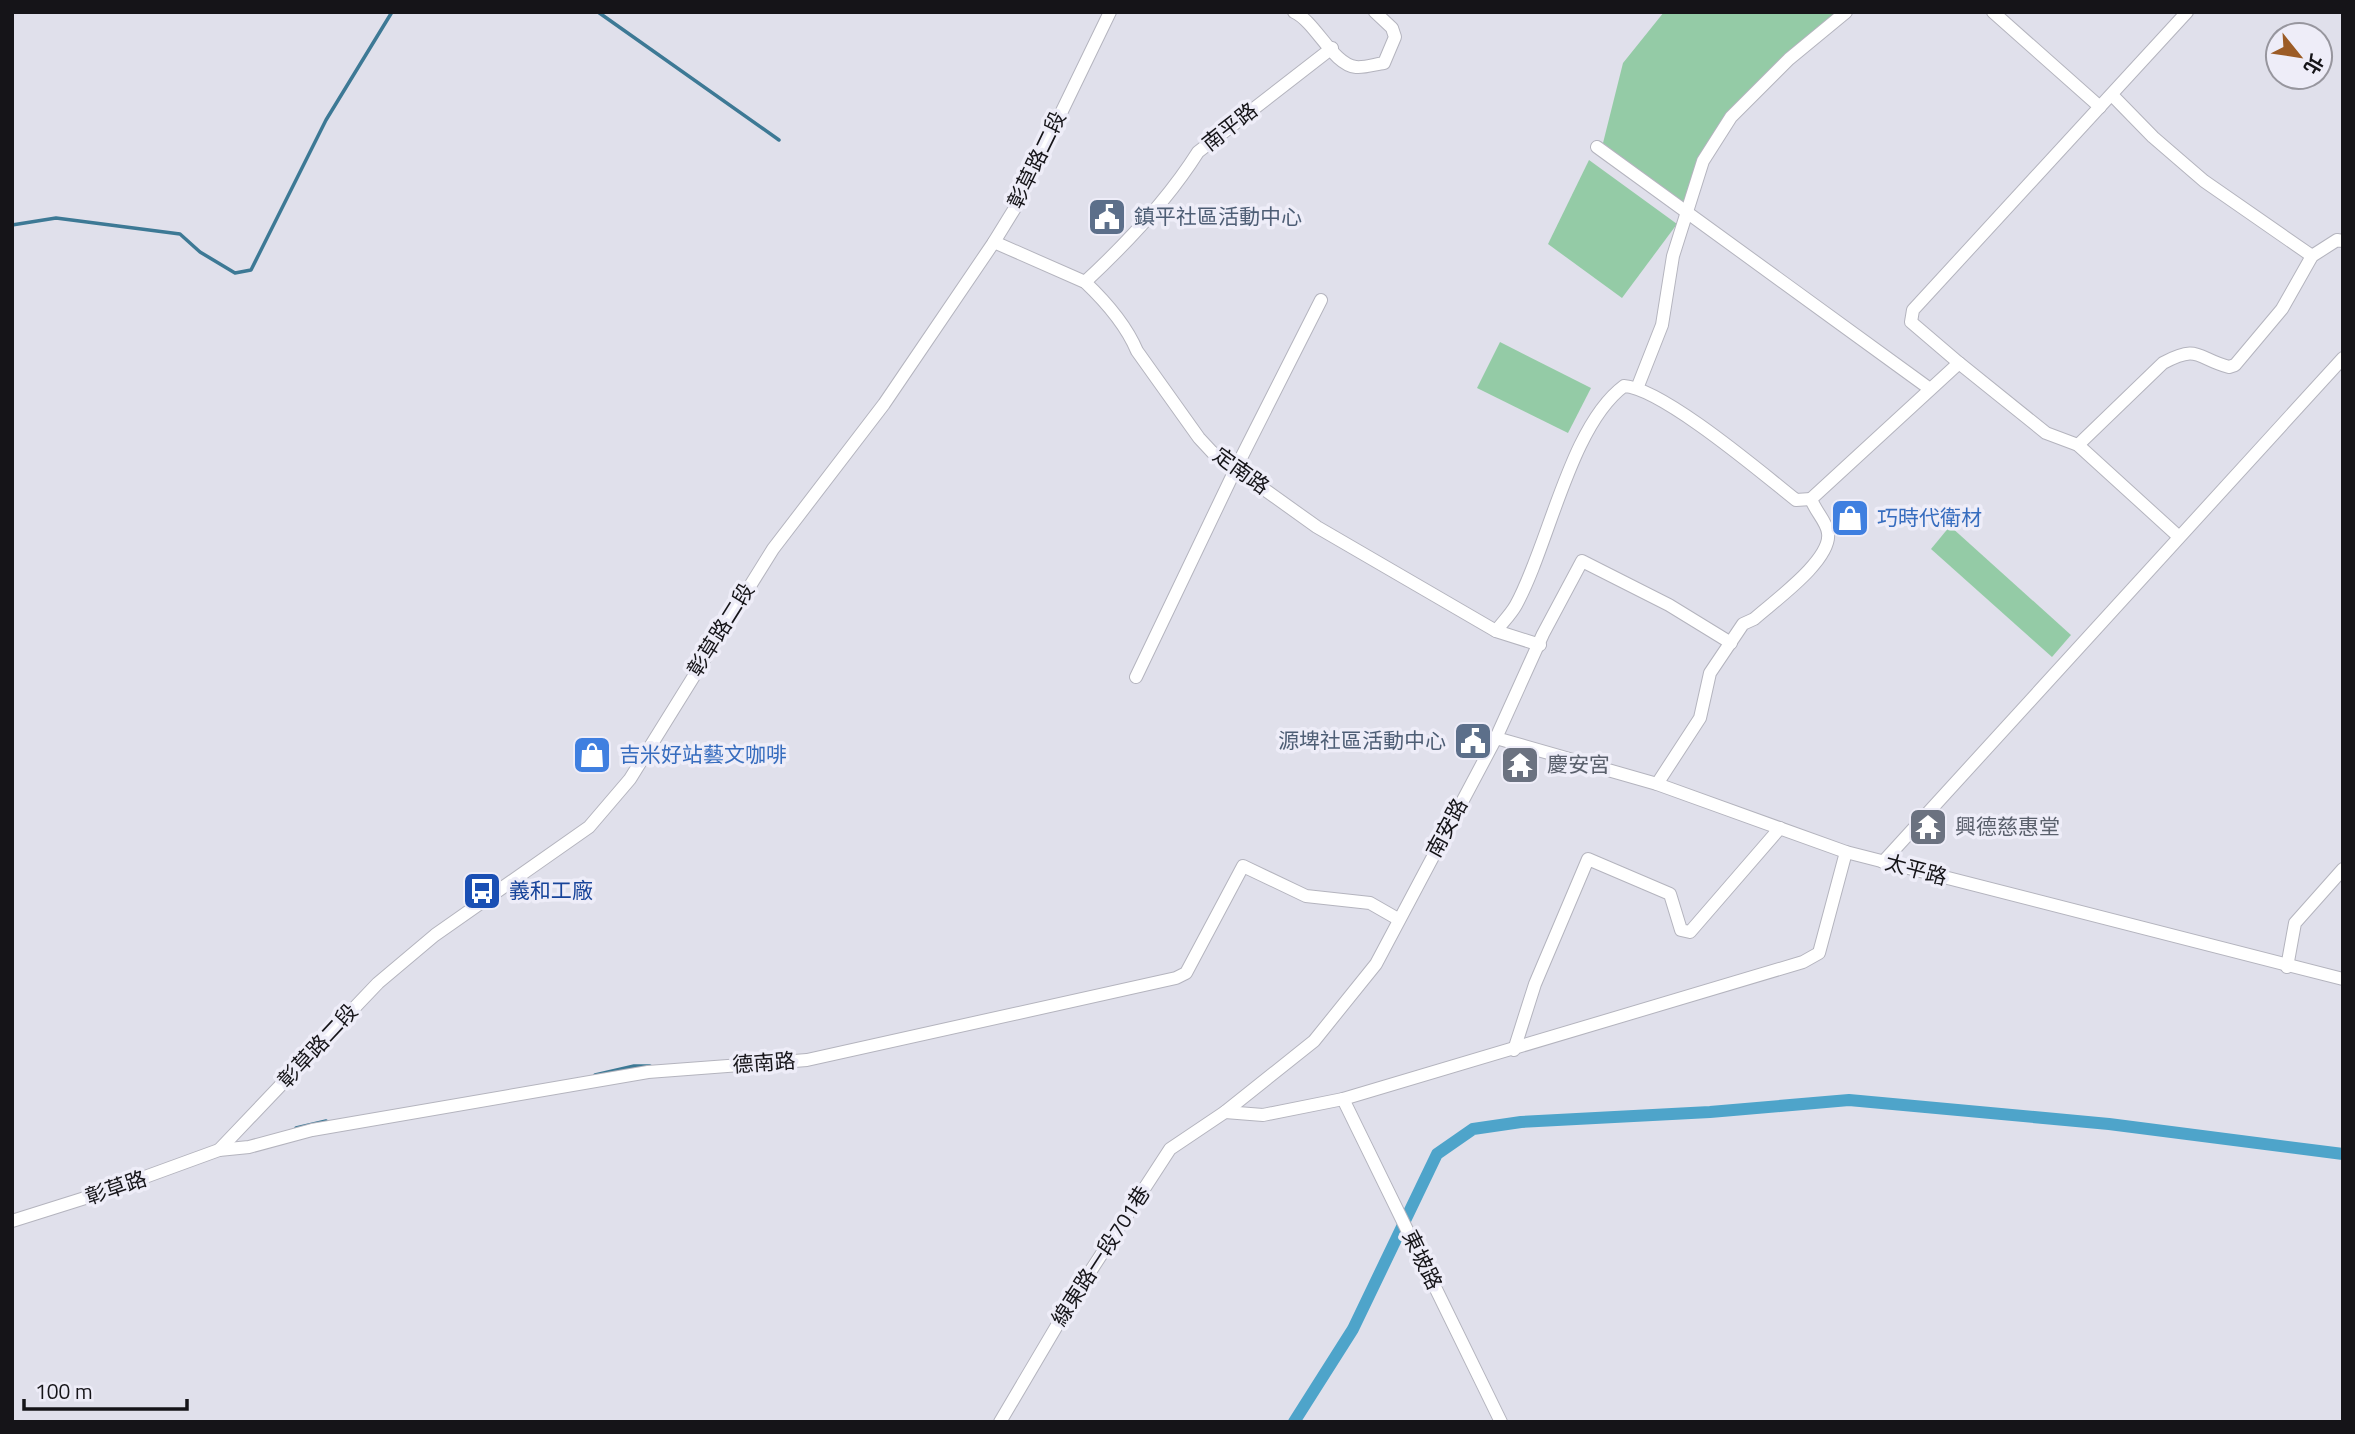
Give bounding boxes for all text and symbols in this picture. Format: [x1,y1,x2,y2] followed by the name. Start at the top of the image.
[2264,21,2334,91] north arrow
[2297,49,2331,80] text: 北
[1195,94,1264,158] street label: 南平路
[999,105,1073,214] street label: 彰草路二段
[1086,196,1128,238] public building icon: 鎮平社區活動中心
[1134,200,1302,232] place label: 鎮平社區活動中心
[1207,439,1276,502] street label: 定南路
[1829,497,1871,539] shop icon: 巧時代衛材
[1877,501,1982,533] place label: 巧時代衛材
[679,576,762,682] street label: 彰草路二段
[1452,720,1494,762] public building icon: 源埤社區活動中心
[1278,724,1446,756] place label: 源埤社區活動中心
[571,734,613,776] shop icon: 吉米好站藝文咖啡
[619,738,787,770] place label: 吉米好站藝文咖啡
[1499,744,1541,786] temple icon: 慶安宮
[1547,748,1610,780] place label: 慶安宮
[1417,792,1475,863] street label: 南安路
[1907,806,1949,848] temple icon: 興德慈惠堂
[1955,810,2060,842] place label: 興德慈惠堂
[1882,845,1951,893] street label: 太平路
[461,870,503,912] bus stop icon: 義和工廠
[509,874,593,906] place label: 義和工廠
[270,996,365,1095] street label: 彰草路二段
[731,1044,796,1080] street label: 德南路
[81,1162,151,1212] street label: 彰草路
[1043,1179,1158,1332] street label: 線東路一段701巷
[1395,1224,1451,1295] street label: 東坡路
[24,1368,187,1412] scale bar
[35,1375,92,1407] text: 100 m

